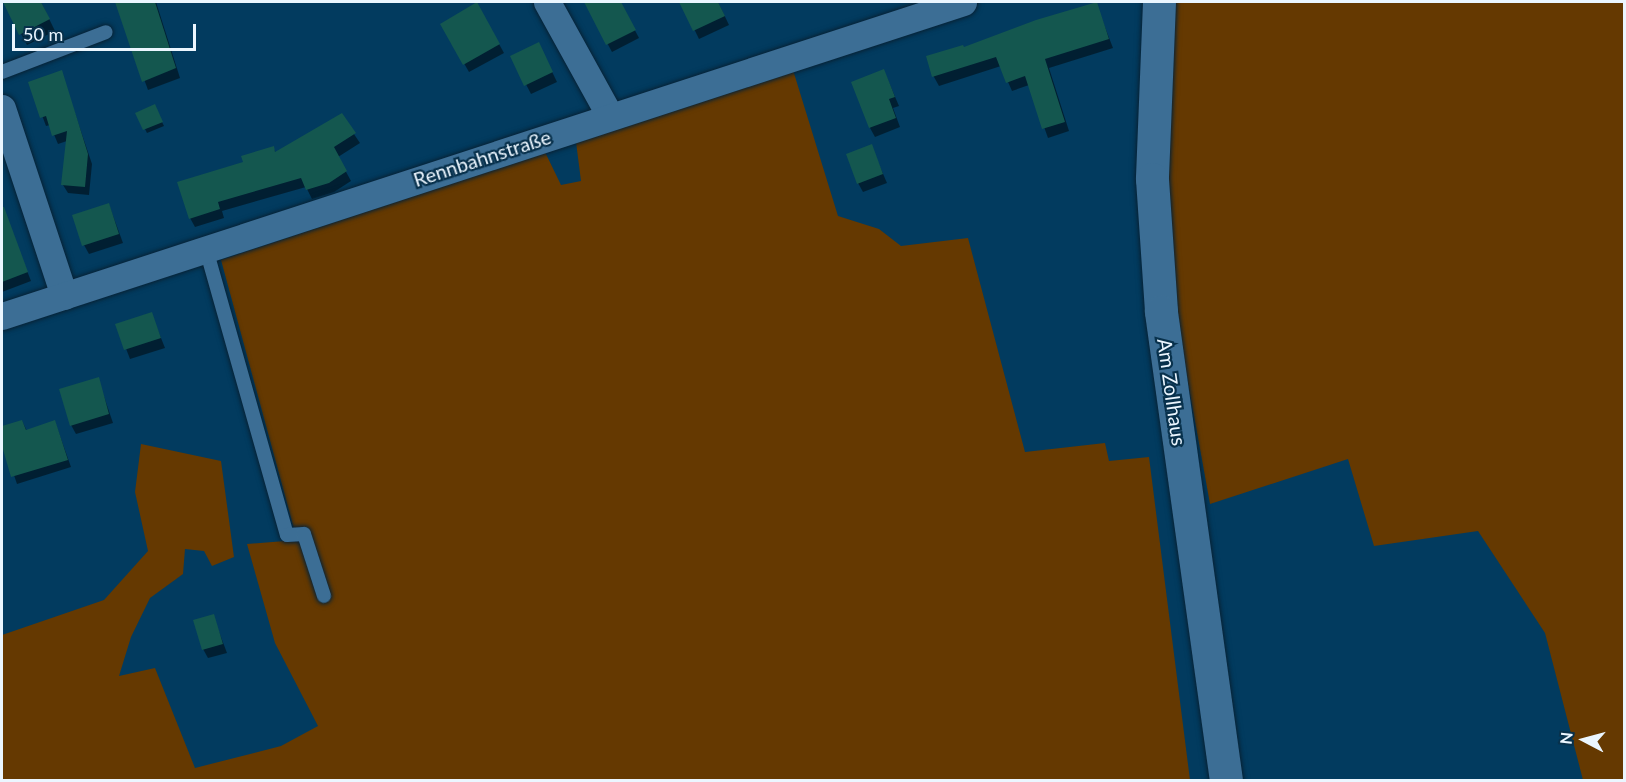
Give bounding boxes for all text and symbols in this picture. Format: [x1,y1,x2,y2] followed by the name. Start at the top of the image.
[15,12,200,50] scale bar
[23,23,63,45] text: 50 m
[410,124,554,192] street label: Rennbahnstraße
[1153,337,1191,447] street label: Am Zollhaus
[1554,710,1614,770] north arrow
[1556,731,1576,745] text: N

